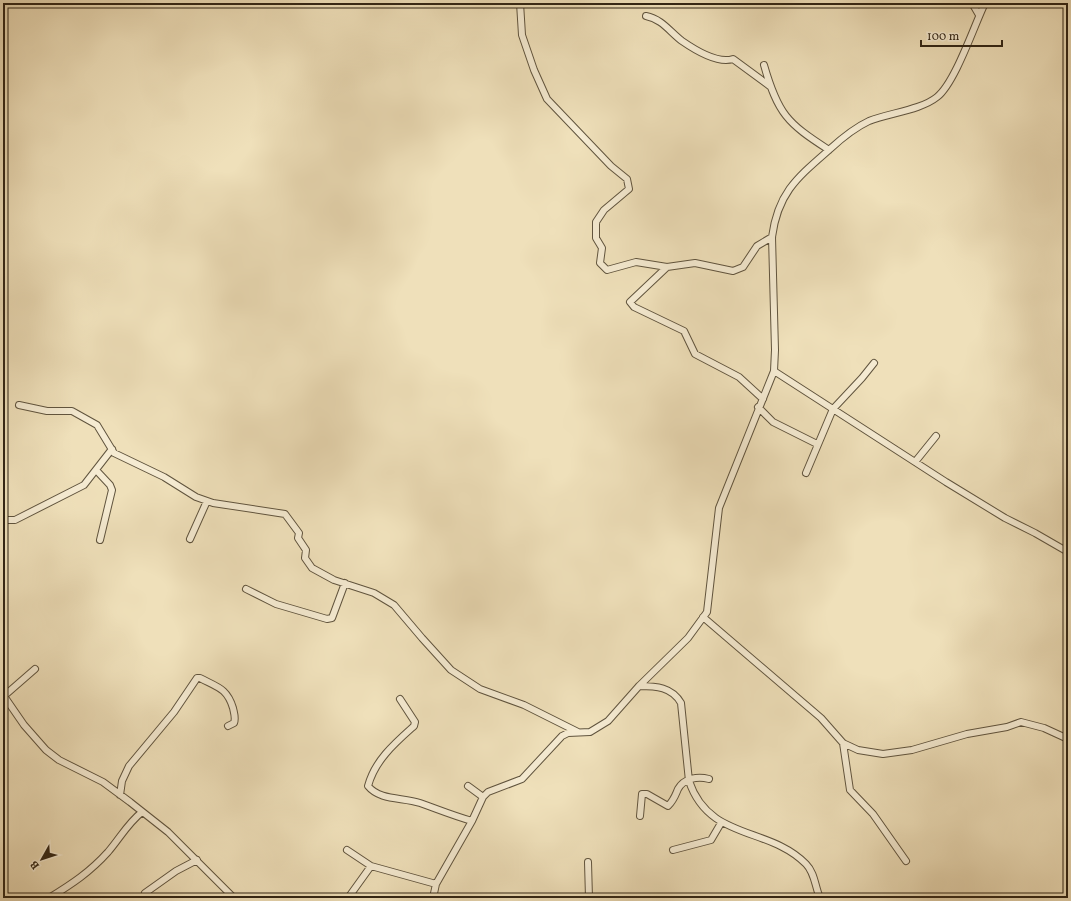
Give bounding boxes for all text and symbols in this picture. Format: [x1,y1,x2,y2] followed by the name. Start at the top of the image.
[921,22,1002,48] scale bar
[927,29,960,45] text: 100 m
[22,839,62,879] north arrow
[27,857,44,872] text: B

